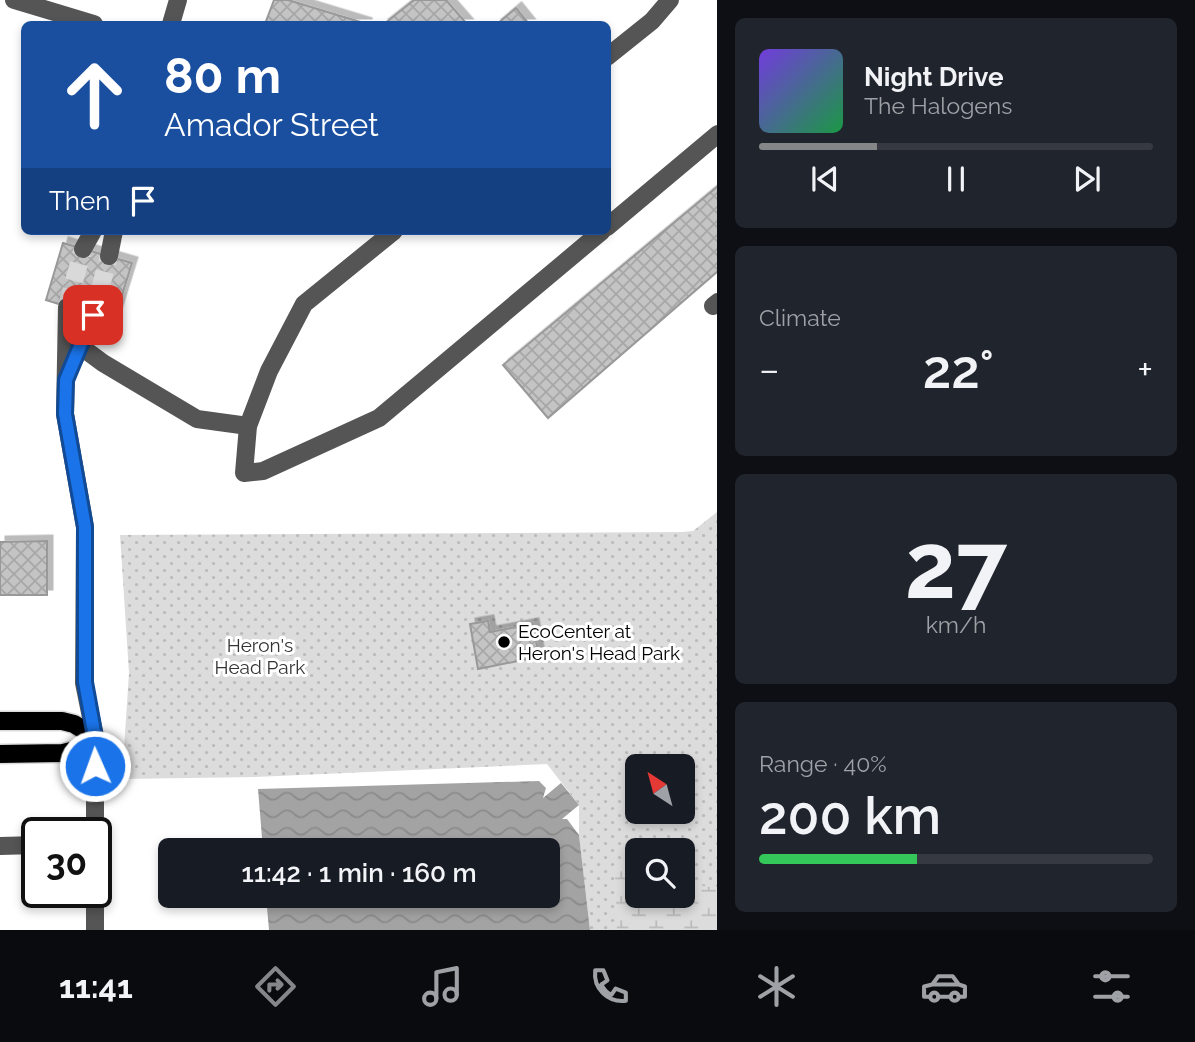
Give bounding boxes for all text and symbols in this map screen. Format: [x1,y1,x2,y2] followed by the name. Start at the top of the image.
[164,47,281,104] text: 80 m
[49,49,140,140] icon: ahead
[864,62,1003,92] text: Night Drive
[864,92,1012,119] text: The Halogens
[164,106,379,143] text: Amador Street
[806,160,844,198] icon: previous
[937,160,975,198] icon: pause
[1068,160,1106,198] icon: next
[124,182,162,220] icon: arrive
[49,186,110,216] text: Then
[63,285,123,345] pin
[74,296,112,334] icon: arrive
[759,304,841,331] text: Climate
[923,339,994,400] text: 22°
[759,347,779,392] text: −
[1137,347,1153,392] text: +
[905,512,1007,619] text: 27
[926,611,986,638] text: km/h
[518,620,680,664] place label: EcoCenter at Heron's Head Park
[215,634,305,678] park label: Heron's Head Park
[496,634,512,650] marker: EcoCenter at Heron's Head Park
[58,729,132,803] position arrow
[759,750,887,777] text: Range · 40%
[625,754,695,824] north arrow
[625,754,695,908] map controls
[759,785,941,846] text: 200 km
[21,817,112,908] speed limit sign: 30
[625,838,695,908] button: search
[241,858,477,888] text: 11:42 · 1 min · 160 m
[251,962,300,1011] icon: directions
[418,962,467,1011] icon: music
[585,962,634,1011] icon: phone
[752,962,801,1011] icon: climate
[920,962,969,1011] icon: car
[1087,962,1136,1011] icon: filters
[59,968,133,1005] text: 11:41

